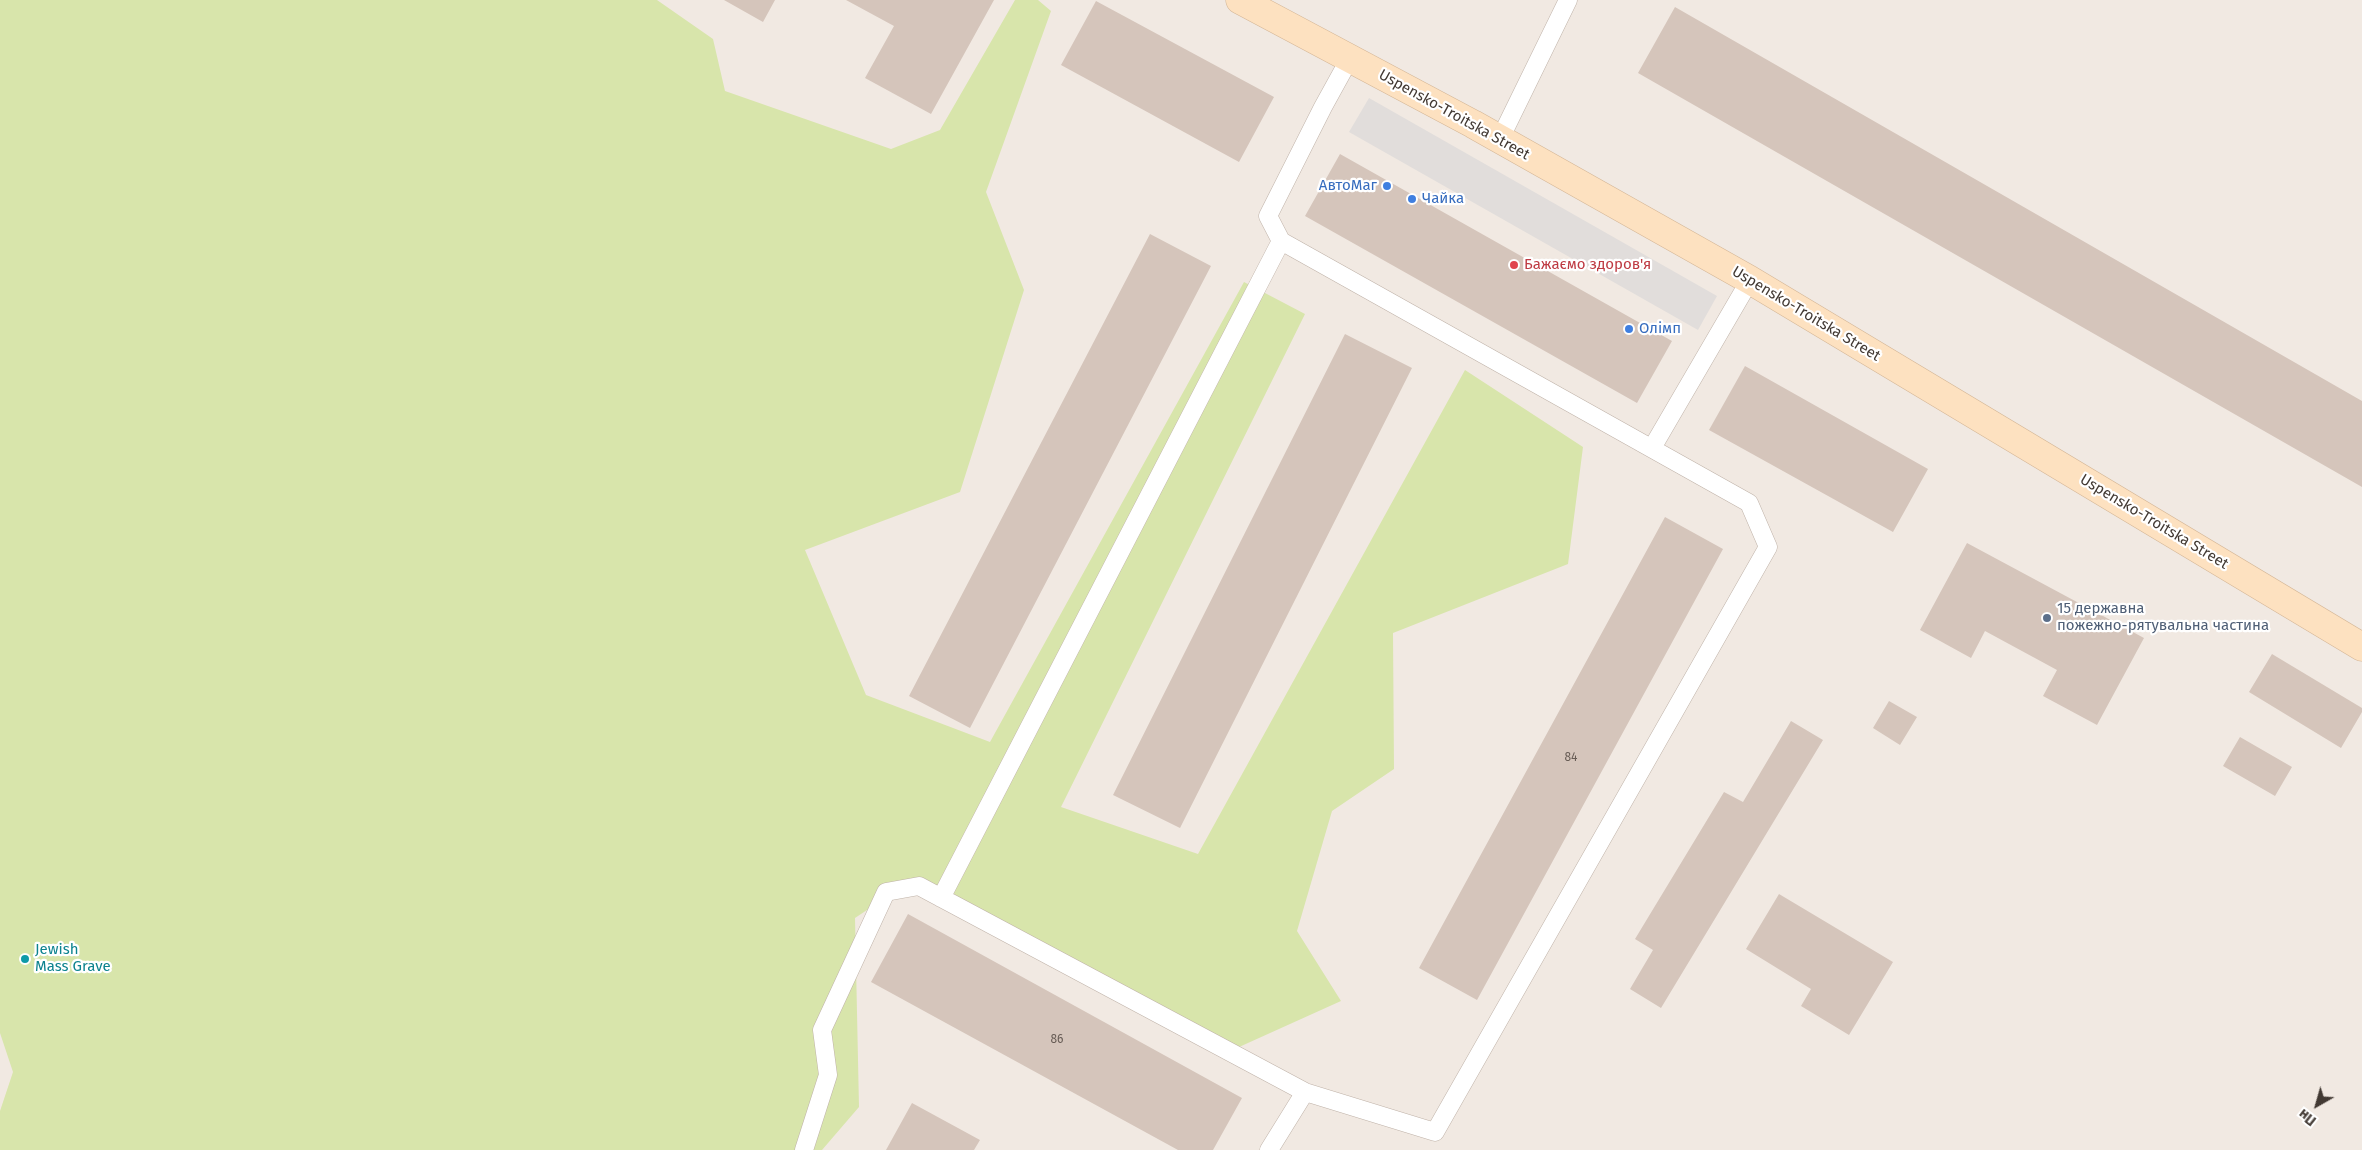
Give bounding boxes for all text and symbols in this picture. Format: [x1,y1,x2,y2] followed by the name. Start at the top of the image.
[1375,66,1533,164] street label: Uspensko-Troitska Street
[1319,177,1377,195] place label: АвтоМаг
[1381,180,1393,192] marker: АвтоМаг
[1422,190,1464,208] place label: Чайка
[1406,193,1418,205] marker: Чайка
[1524,256,1651,274] place label: Бажаємо здоров'я
[1508,259,1520,271] marker: Бажаємо здоров'я
[1729,263,1883,365] street label: Uspensko-Troitska Street
[1639,320,1681,338] place label: Олімп
[1623,323,1635,335] marker: Олімп
[2077,471,2231,573] street label: Uspensko-Troitska Street
[2057,600,2269,635] place label: 15 державна пожежно-рятувальна частина
[2041,612,2053,624] marker: 15 державна пожежно-рятувальна частина
[1565,751,1577,765] house number: 84
[35,941,111,976] place label: Jewish Mass Grave
[19,953,31,965] marker: Jewish Mass Grave
[1050,1033,1064,1047] house number: 86
[2292,1080,2342,1130] north arrow
[2295,1105,2320,1129] text: Пн

